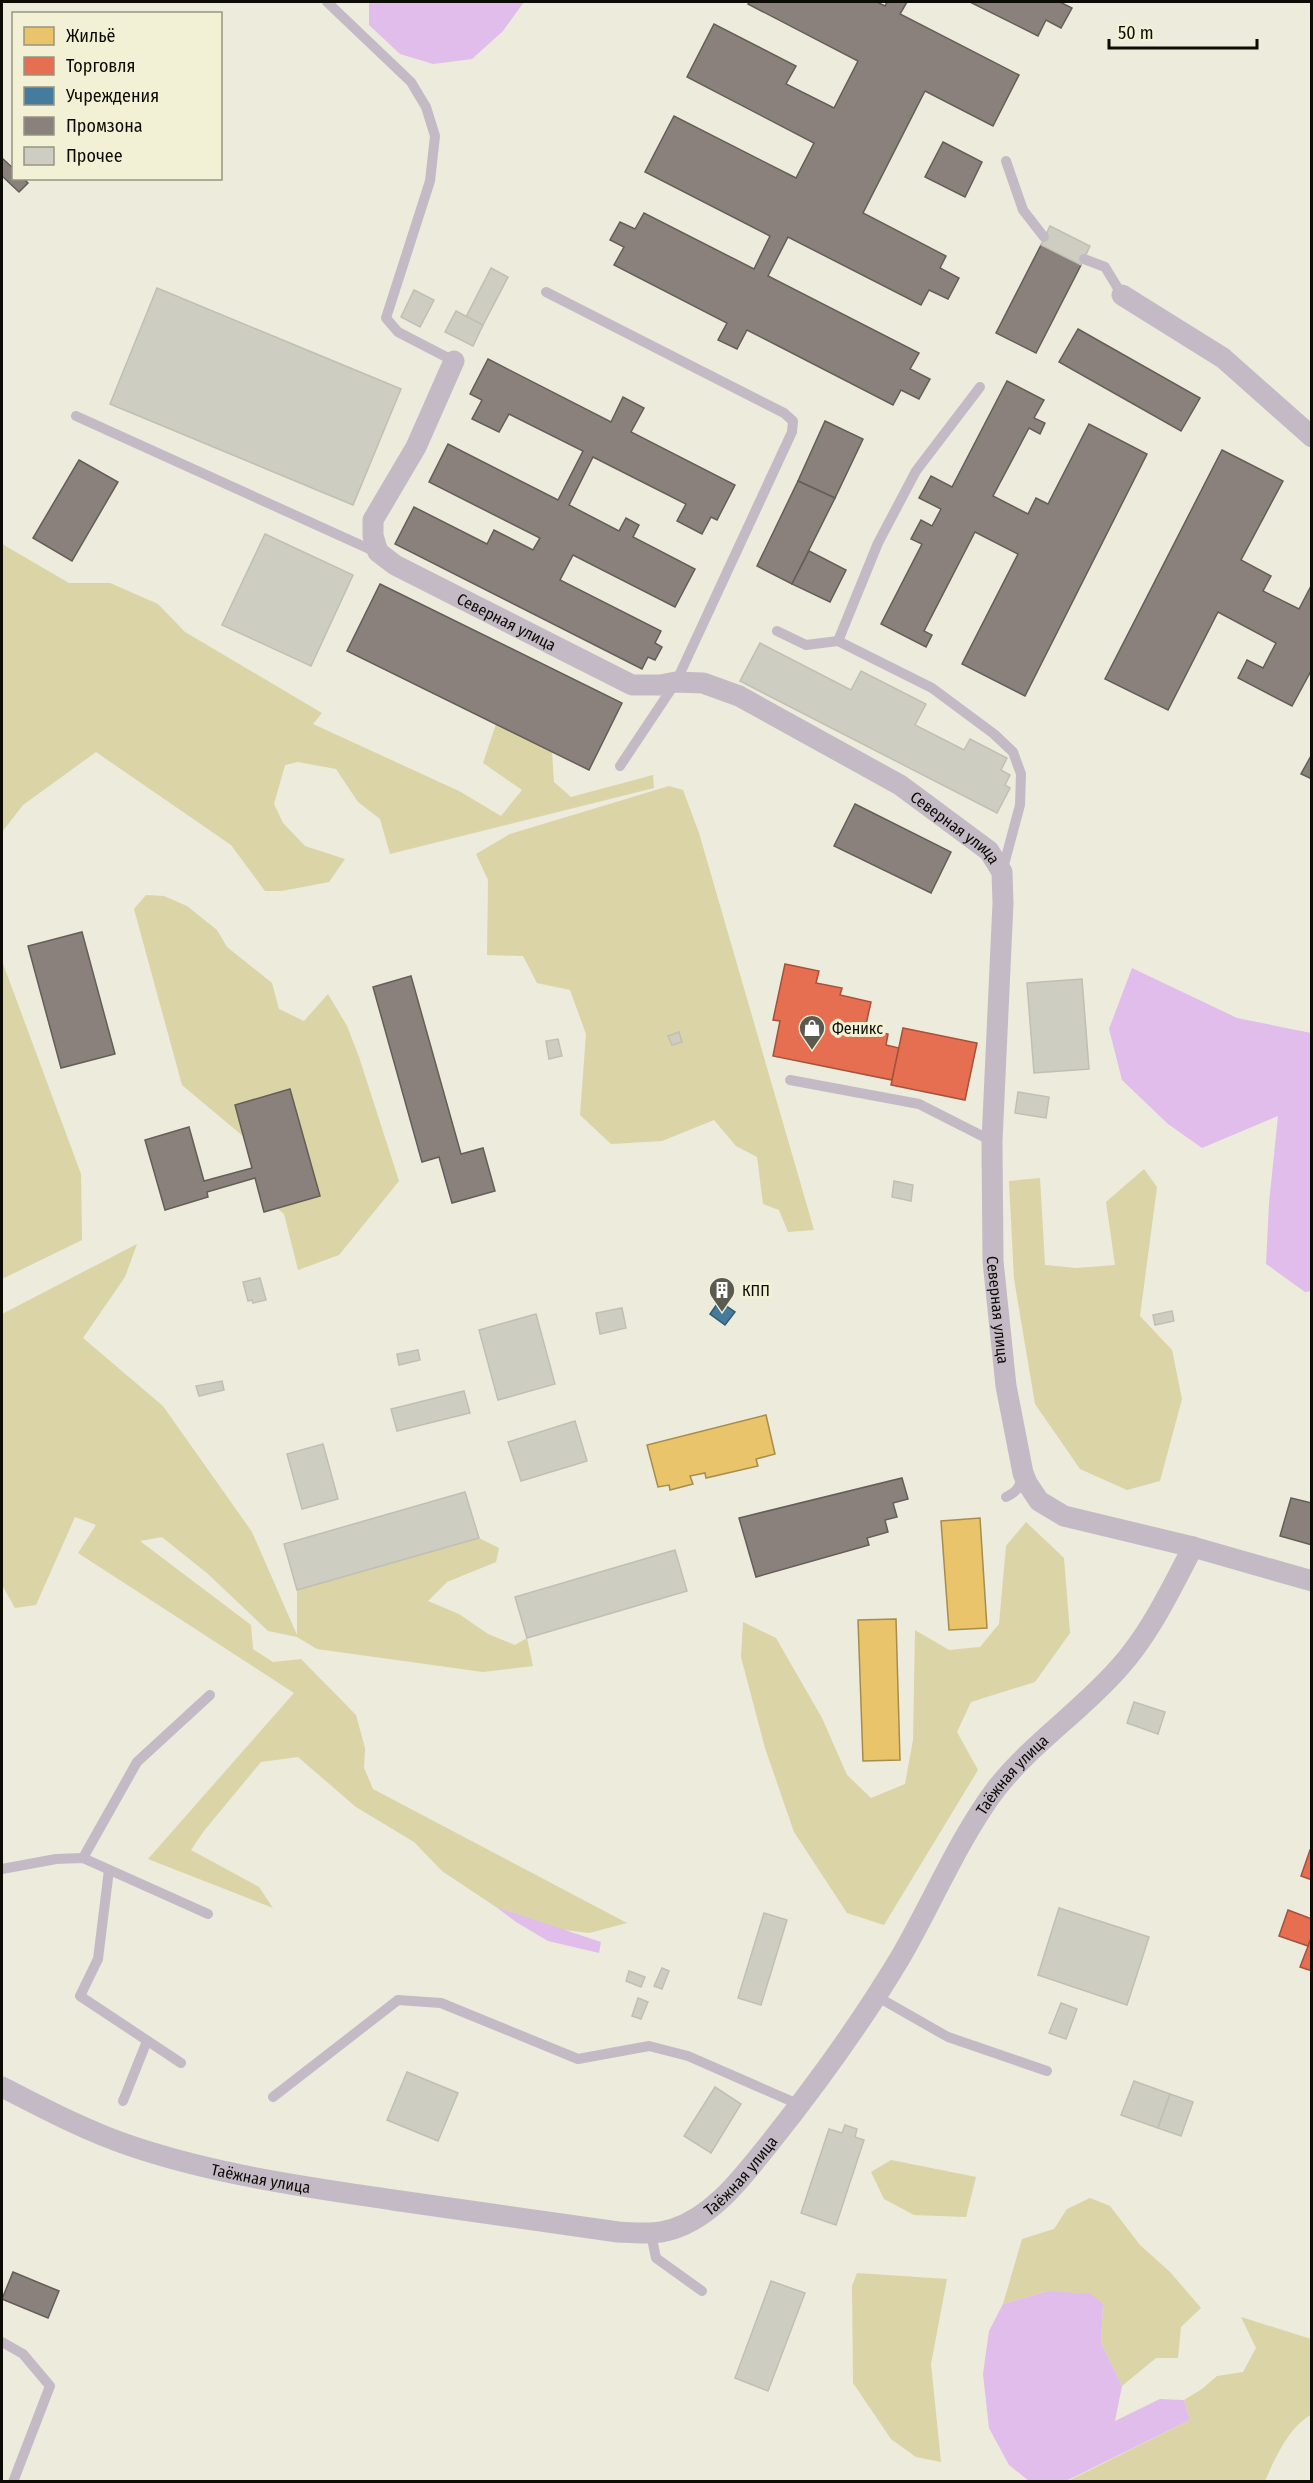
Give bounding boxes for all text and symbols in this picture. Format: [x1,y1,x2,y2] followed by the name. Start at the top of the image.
[12,12,222,180] legend
[1109,12,1258,50] scale bar
[1118,22,1154,44] text: 50 m
[66,25,116,47] text: Жильё
[66,55,135,77] text: Торговля
[65,85,159,107] text: Учреждения
[66,115,143,137] text: Промзона
[66,145,123,167] text: Прочее
[454,589,559,655] street label: Северная улица
[907,787,1004,867] street label: Северная улица
[797,1013,827,1051] shop icon: Феникс
[832,1019,883,1038] place label: Феникс
[983,1256,1013,1365] street label: Северная улица
[707,1275,737,1313] building icon: КПП
[742,1281,770,1300] place label: КПП
[971,1730,1052,1818] street label: Таёжная улица
[700,2132,781,2219] street label: Таёжная улица
[209,2159,312,2197] street label: Таёжная улица

